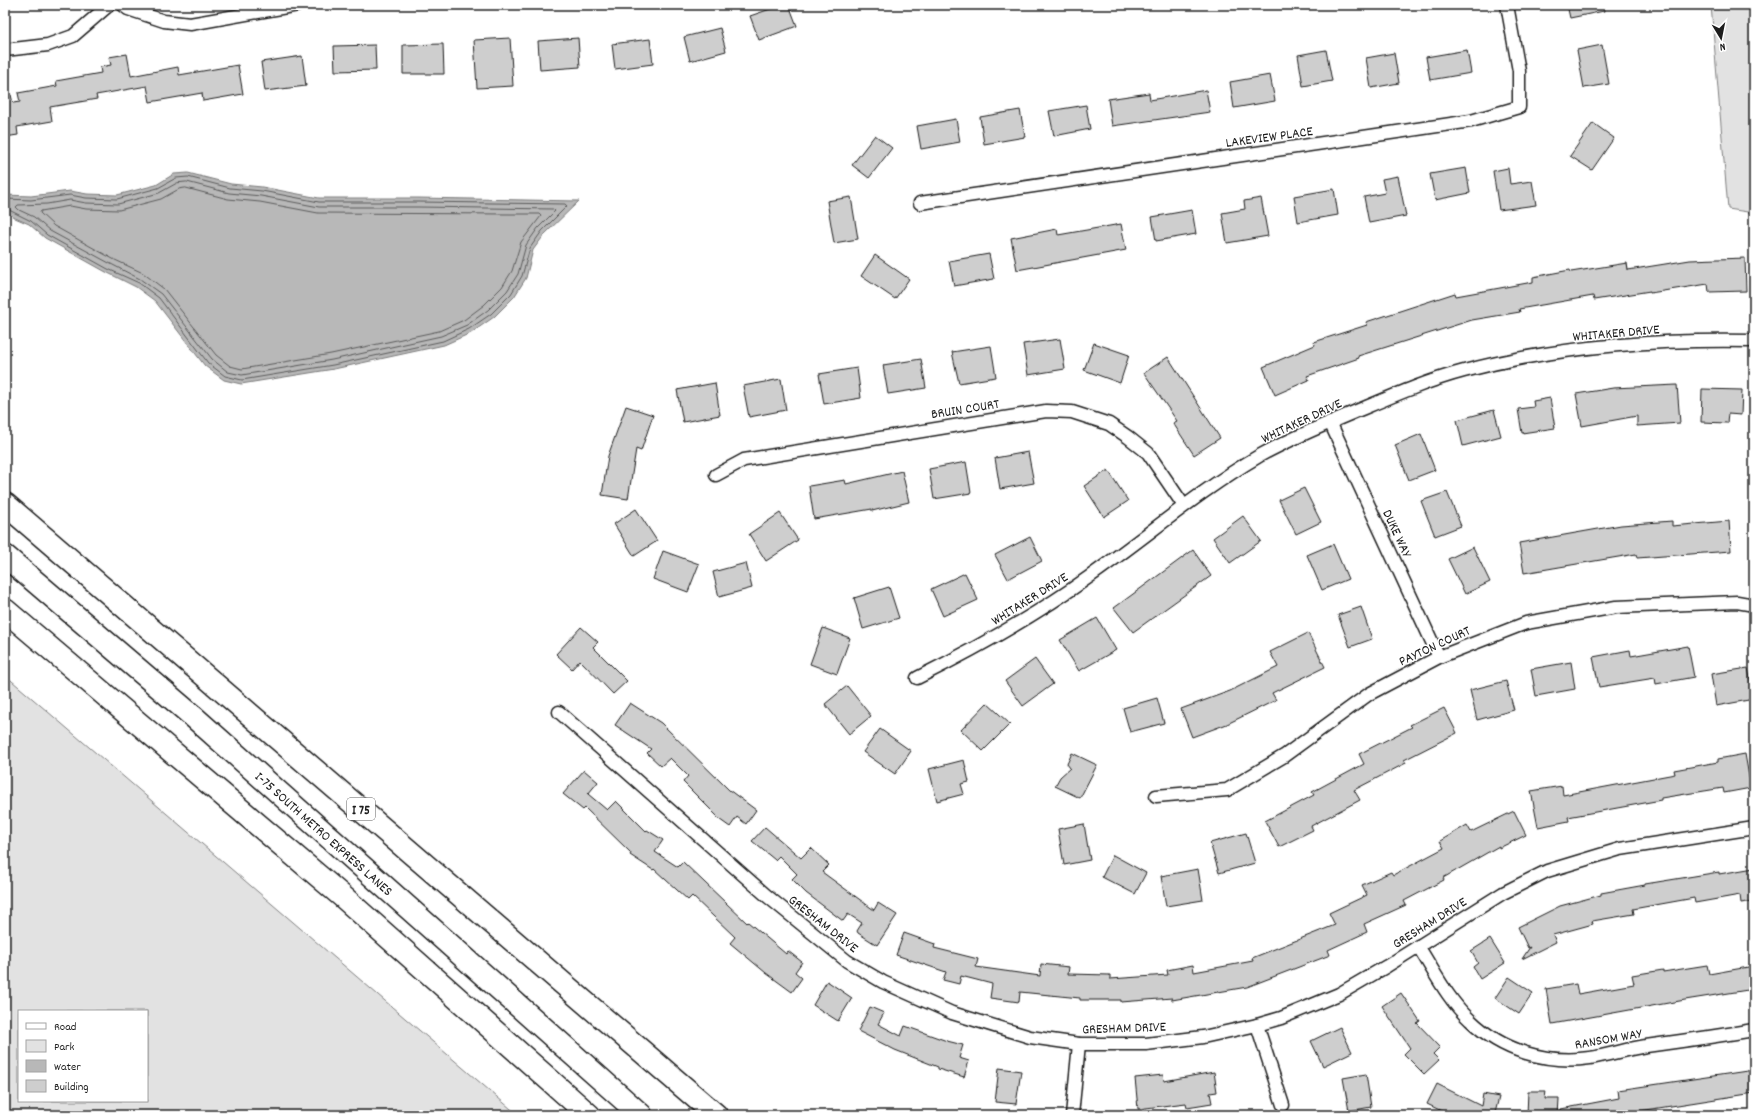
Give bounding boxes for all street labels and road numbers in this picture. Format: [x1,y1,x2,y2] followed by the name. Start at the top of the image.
[1224,122,1315,154] street label: LAKEVIEW PLACE
[1572,320,1661,348] street label: WHITAKER DRIVE
[1258,394,1346,449] street label: WHITAKER DRIVE
[930,395,1001,425] street label: BRUIN COURT
[1376,507,1416,562] street label: DUKE WAY
[988,568,1073,631] street label: WHITAKER DRIVE
[1396,621,1474,672] street label: PAYTON COURT
[250,768,397,902] street label: I-75 SOUTH METRO EXPRESS LANES
[347,798,375,820] road number: I 75
[783,891,863,959] street label: GRESHAM DRIVE
[1389,893,1472,954] street label: GRESHAM DRIVE
[1082,1018,1167,1040] street label: GRESHAM DRIVE
[1573,1024,1644,1056] street label: RANSOM WAY

